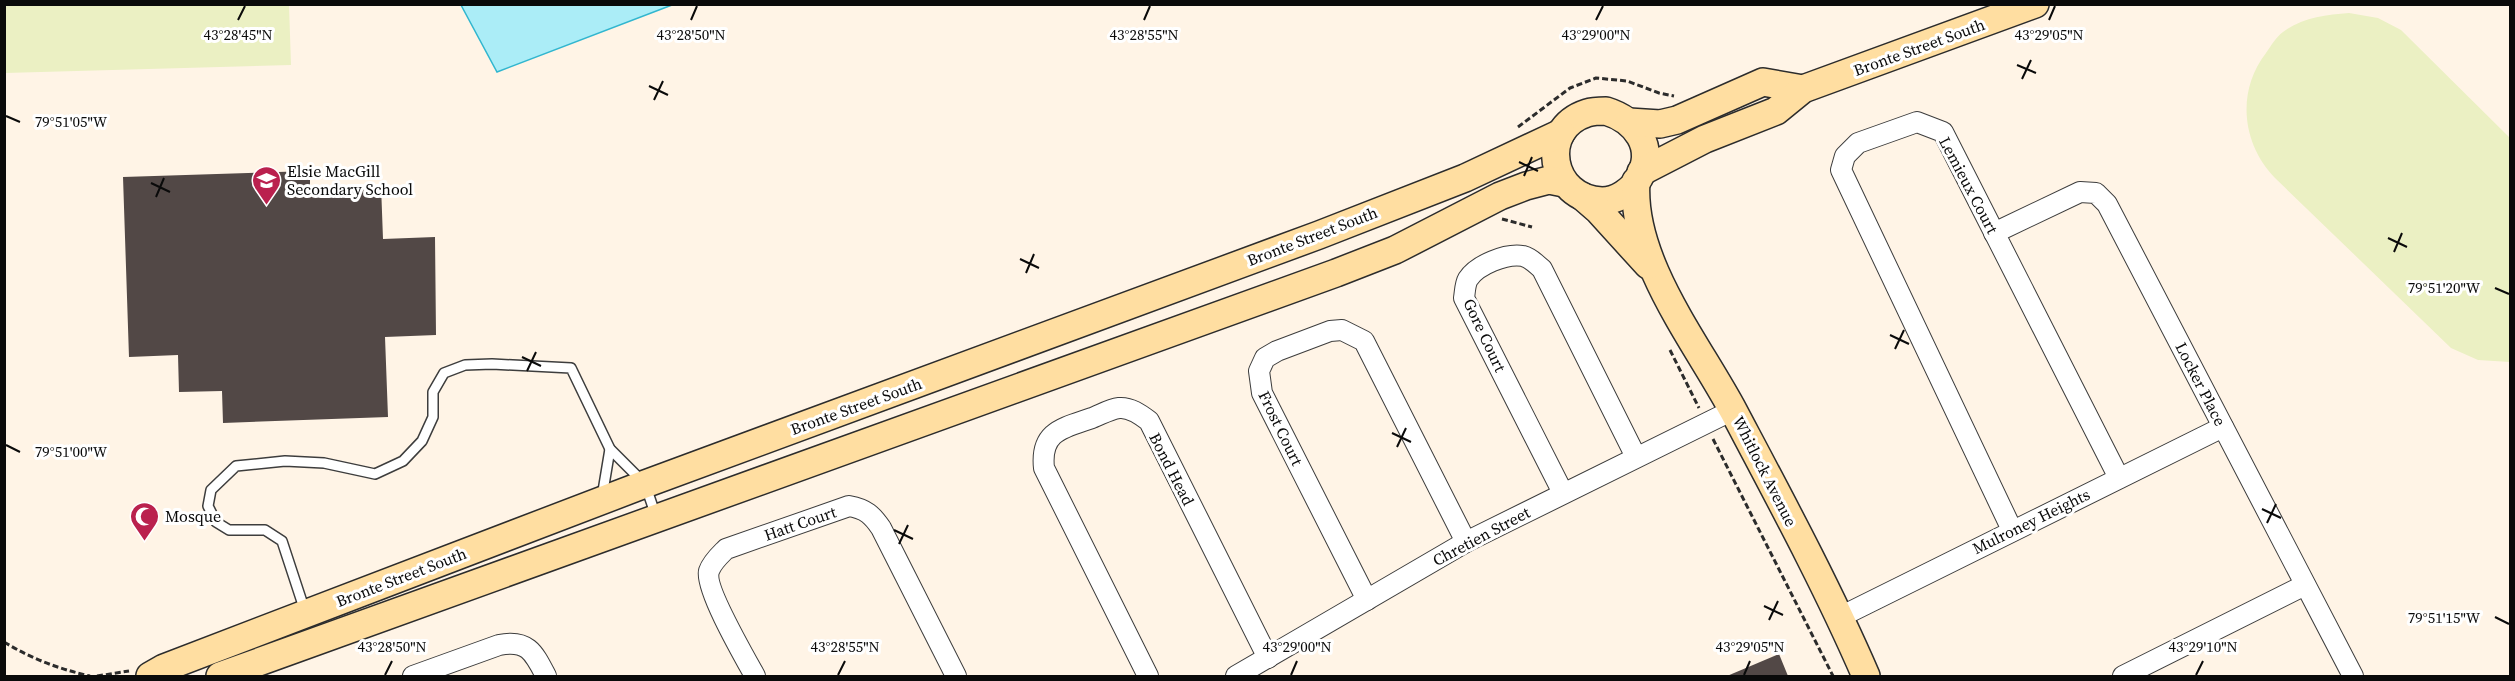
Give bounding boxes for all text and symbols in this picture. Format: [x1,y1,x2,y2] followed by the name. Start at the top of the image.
[1850,13,1988,81] street label: Bronte Street South
[203,24,273,45] text: 43°28'45"N
[656,24,726,45] text: 43°28'50"N
[1109,24,1179,45] text: 43°28'55"N
[1561,24,1631,45] text: 43°29'00"N
[2014,24,2084,45] text: 43°29'05"N
[35,111,108,132] text: 79°51'05"W
[1934,133,2004,238] street label: Lemieux Court
[287,160,413,200] place label: Elsie MacGill Secondary School
[250,164,282,206] school or university icon: Elsie MacGill Secondary School
[1244,201,1381,271] street label: Bronte Street South
[2408,277,2481,298] text: 79°51'20"W
[1458,295,1512,376] street label: Gore Court
[2170,338,2232,430] street label: Locker Place
[787,372,925,440] street label: Bronte Street South
[1253,387,1309,470] street label: Frost Court
[1728,412,1802,530] street label: Whitlock Avenue
[1144,429,1200,509] street label: Bond Head
[35,441,108,462] text: 79°51'00"W
[1969,483,2093,559] street label: Mulroney Heights
[128,500,160,542] mosque icon: Mosque
[761,500,840,546] street label: Hatt Court
[1428,501,1534,571] street label: Chretien Street
[165,505,221,527] place label: Mosque
[333,542,470,612] street label: Bronte Street South
[2408,607,2481,628] text: 79°51'15"W
[357,636,427,657] text: 43°28'50"N
[810,636,880,657] text: 43°28'55"N
[1262,636,1332,657] text: 43°29'00"N
[1715,636,1785,657] text: 43°29'05"N
[2168,636,2238,657] text: 43°29'10"N

